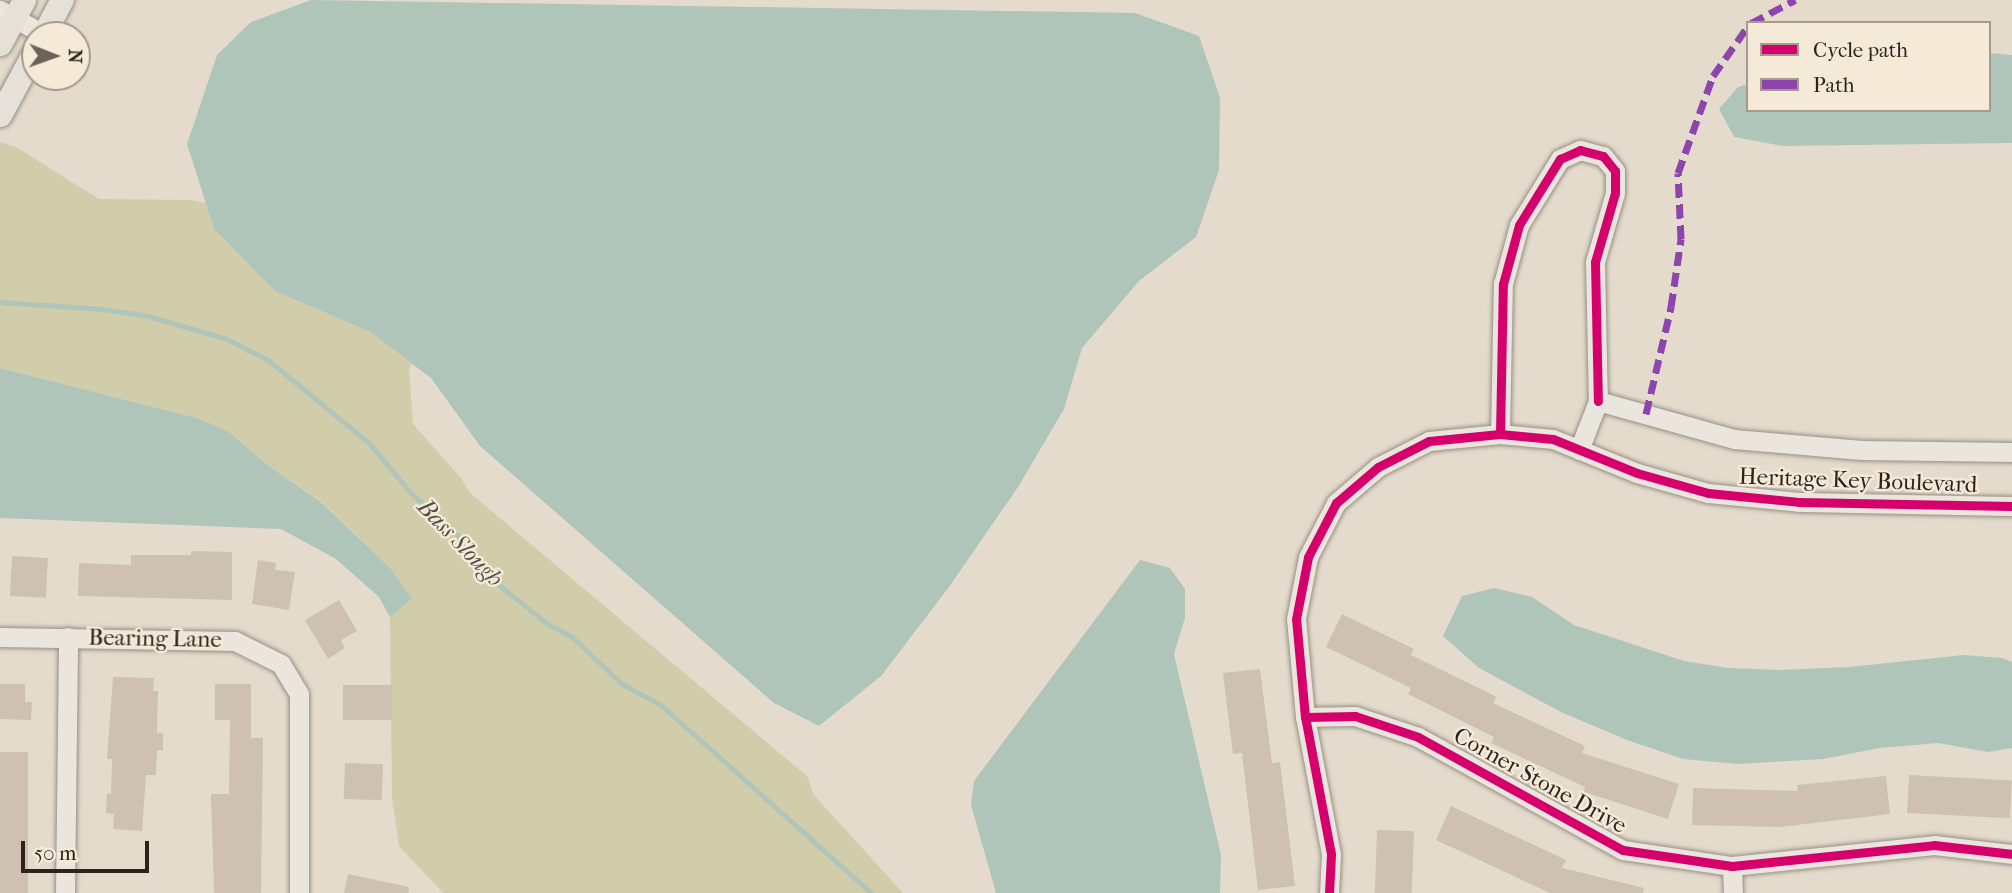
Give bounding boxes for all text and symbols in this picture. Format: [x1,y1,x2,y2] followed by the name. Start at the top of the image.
[21,21,91,91] north arrow
[1746,21,1991,112] legend
[1813,38,1908,62] text: Cycle path
[64,49,86,64] text: N
[1813,73,1854,97] text: Path
[1738,463,1978,499] street label: Heritage Key Boulevard
[411,493,509,593] water label: Bass Slough
[88,624,222,654] street label: Bearing Lane
[1449,722,1631,840] street label: Corner Stone Drive
[24,826,152,870] scale bar
[34,841,77,865] text: 50 m

